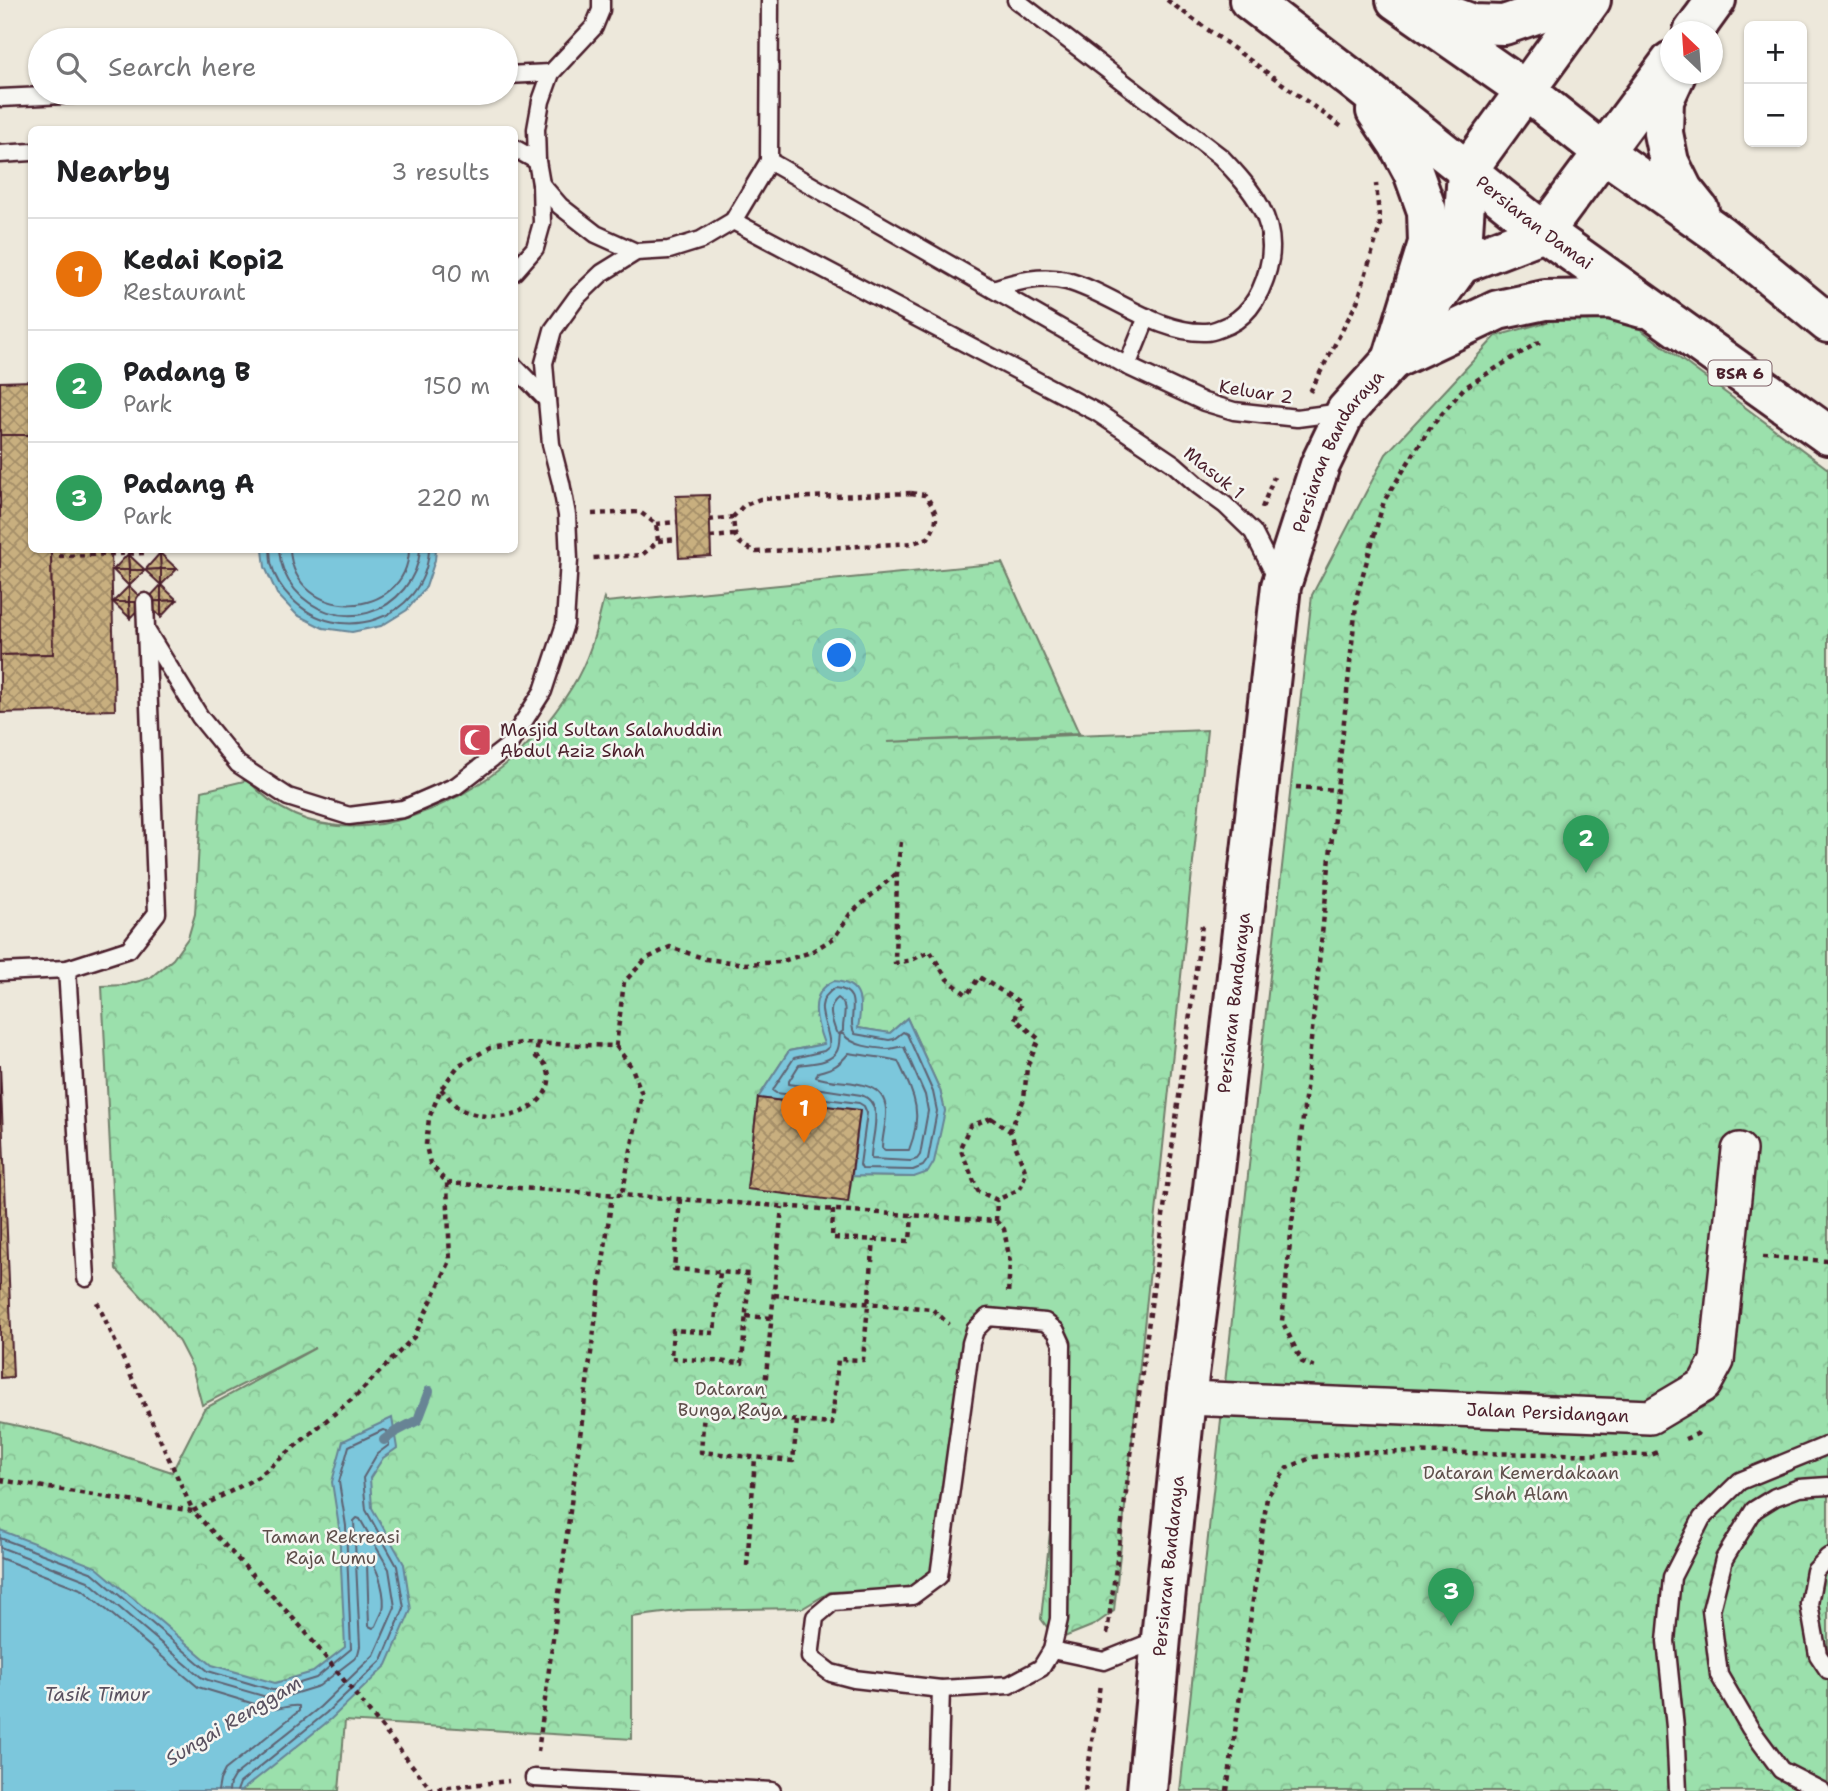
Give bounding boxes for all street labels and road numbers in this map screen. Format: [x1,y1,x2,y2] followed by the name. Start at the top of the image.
[1471,170,1598,275] street label: Persiaran Damai
[1708,360,1772,386] road number: BSA 6
[1287,365,1389,536] street label: Persiaran Bandaraya
[1217,374,1295,410] street label: Keluar 2
[1179,441,1249,505] street label: Masuk 1
[1212,911,1256,1095] street label: Persiaran Bandaraya
[1466,1397,1630,1428] street label: Jalan Persidangan
[1147,1474,1190,1658] street label: Persiaran Bandaraya

